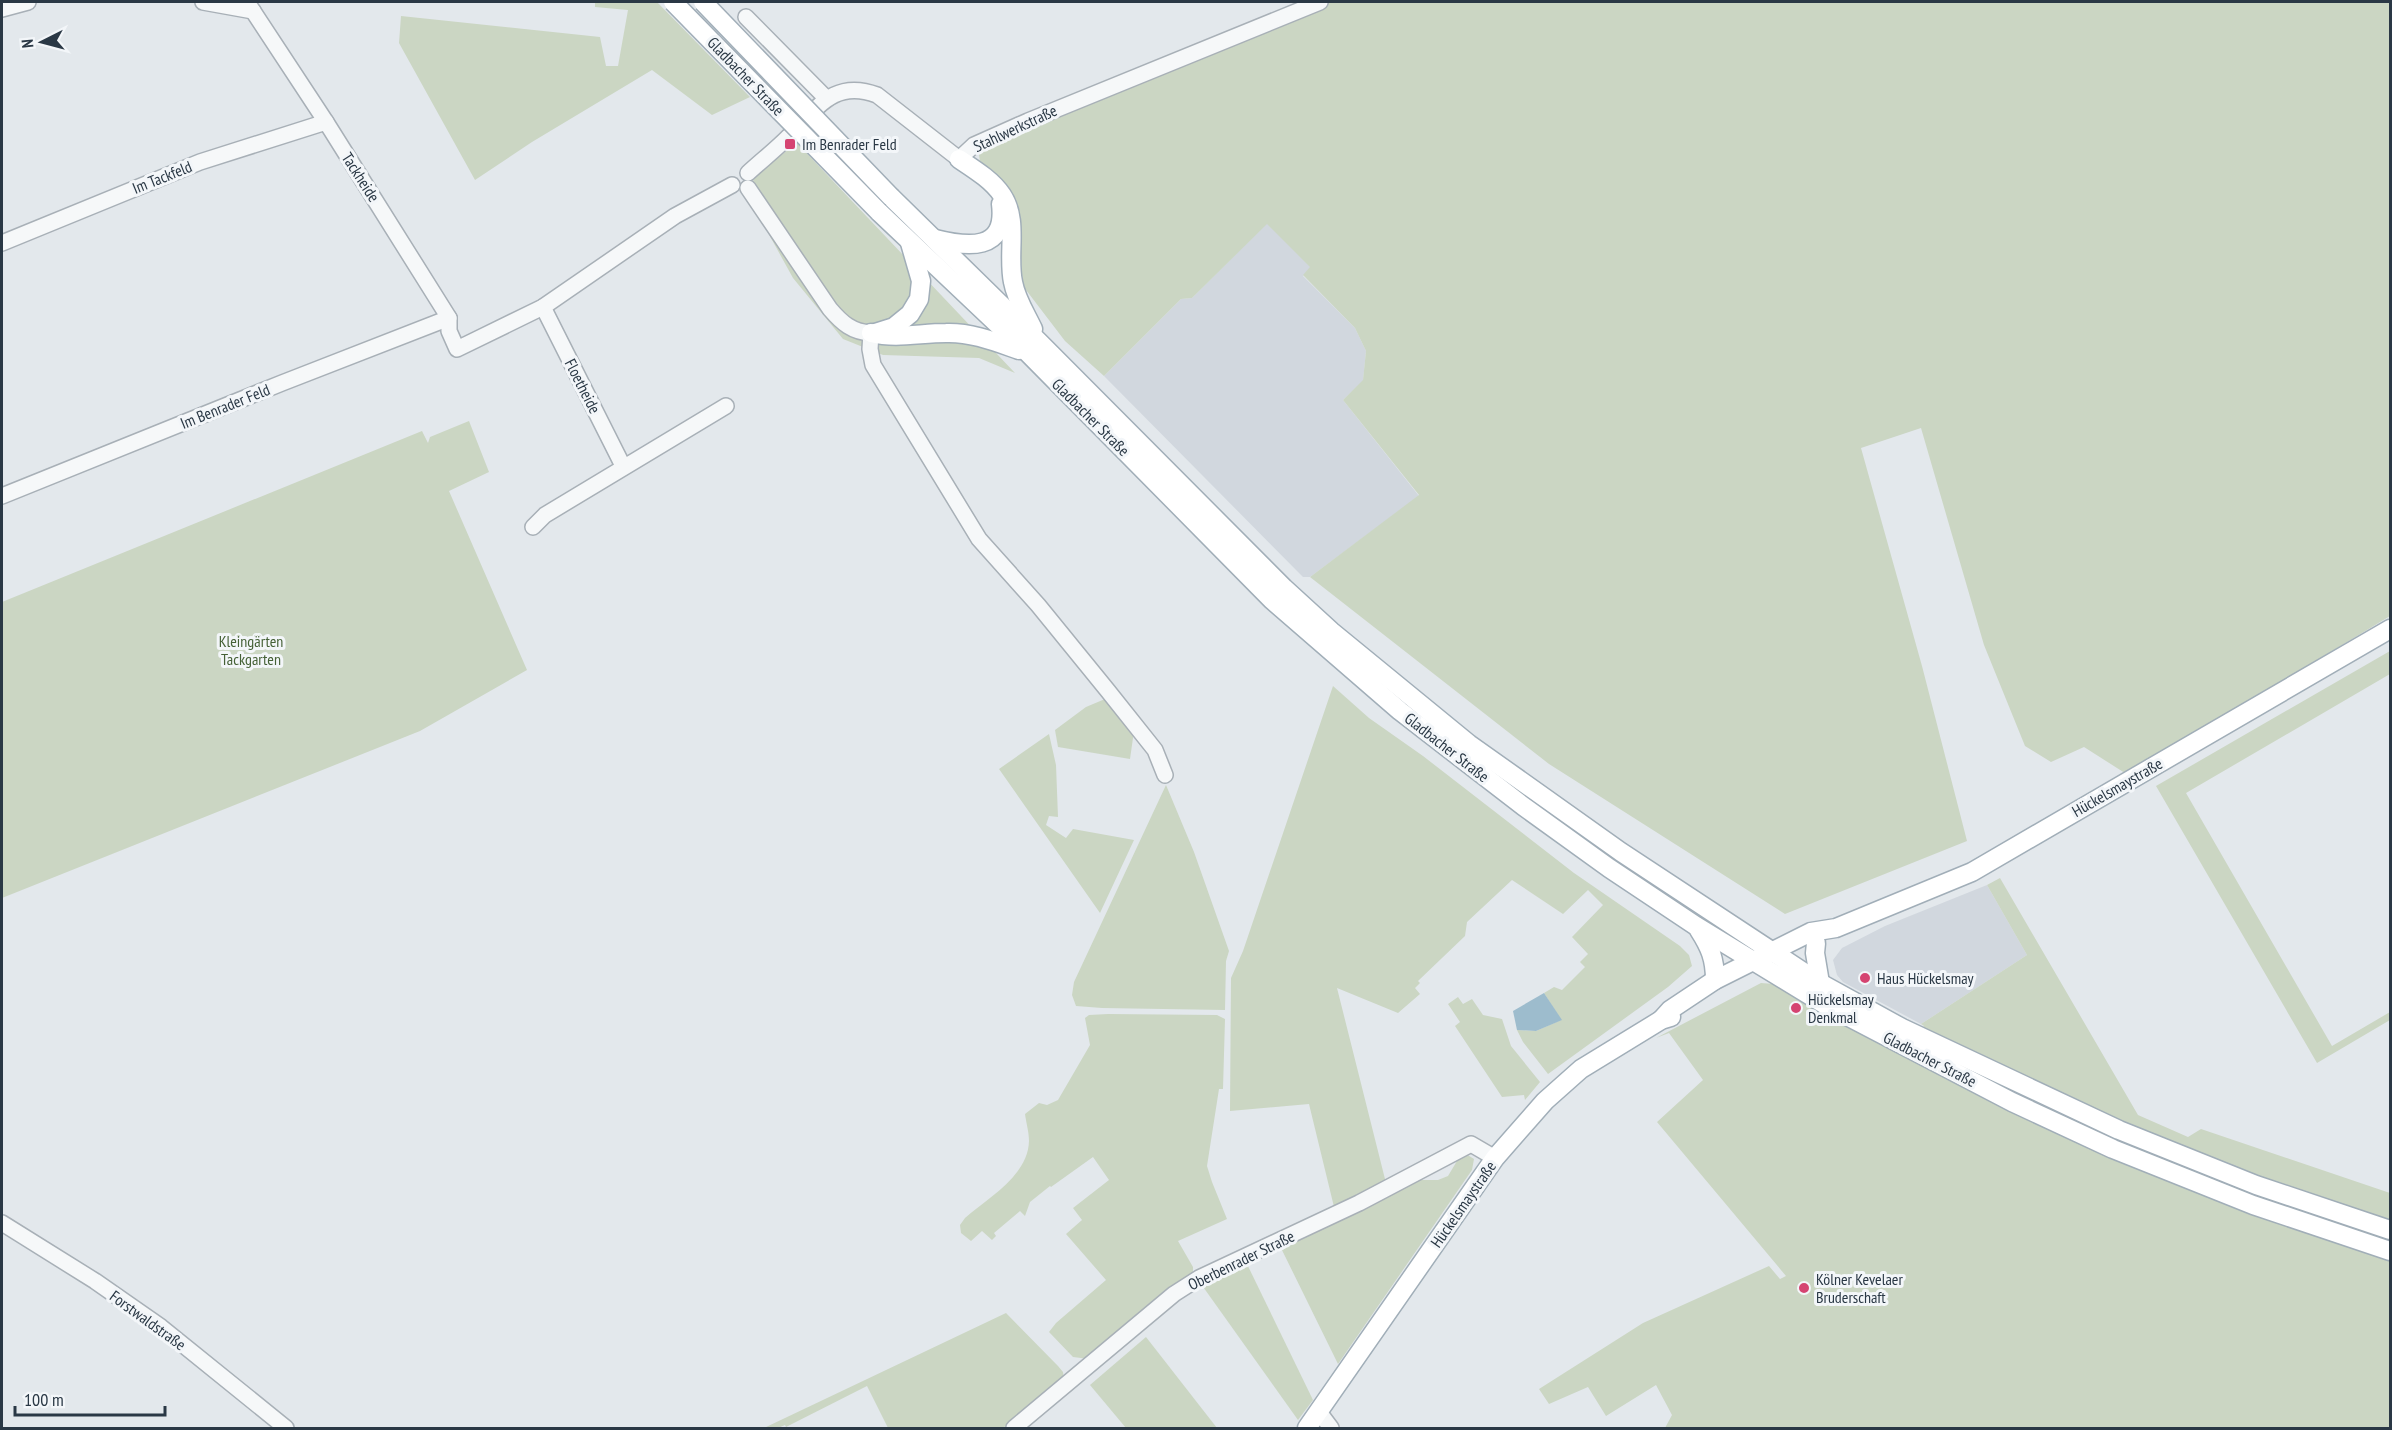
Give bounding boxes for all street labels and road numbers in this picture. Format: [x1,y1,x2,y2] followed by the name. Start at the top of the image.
[703,32,789,120] street label: Gladbacher Straße
[970,100,1060,156] street label: Stahlwerkstraße
[338,149,384,205] street label: Tackheide
[129,156,195,198] street label: Im Tackfeld
[561,355,605,417] street label: Floetheide
[1048,374,1134,460] street label: Gladbacher Straße
[177,379,273,433] street label: Im Benrader Feld
[1401,708,1493,786] street label: Gladbacher Straße
[2068,753,2166,821] street label: Hückelsmaystraße
[1880,1027,1980,1091] street label: Gladbacher Straße
[1426,1157,1500,1251] street label: Hückelsmaystraße
[1185,1226,1297,1294] street label: Oberbenrader Straße
[106,1286,190,1354] street label: Forstwaldstraße

